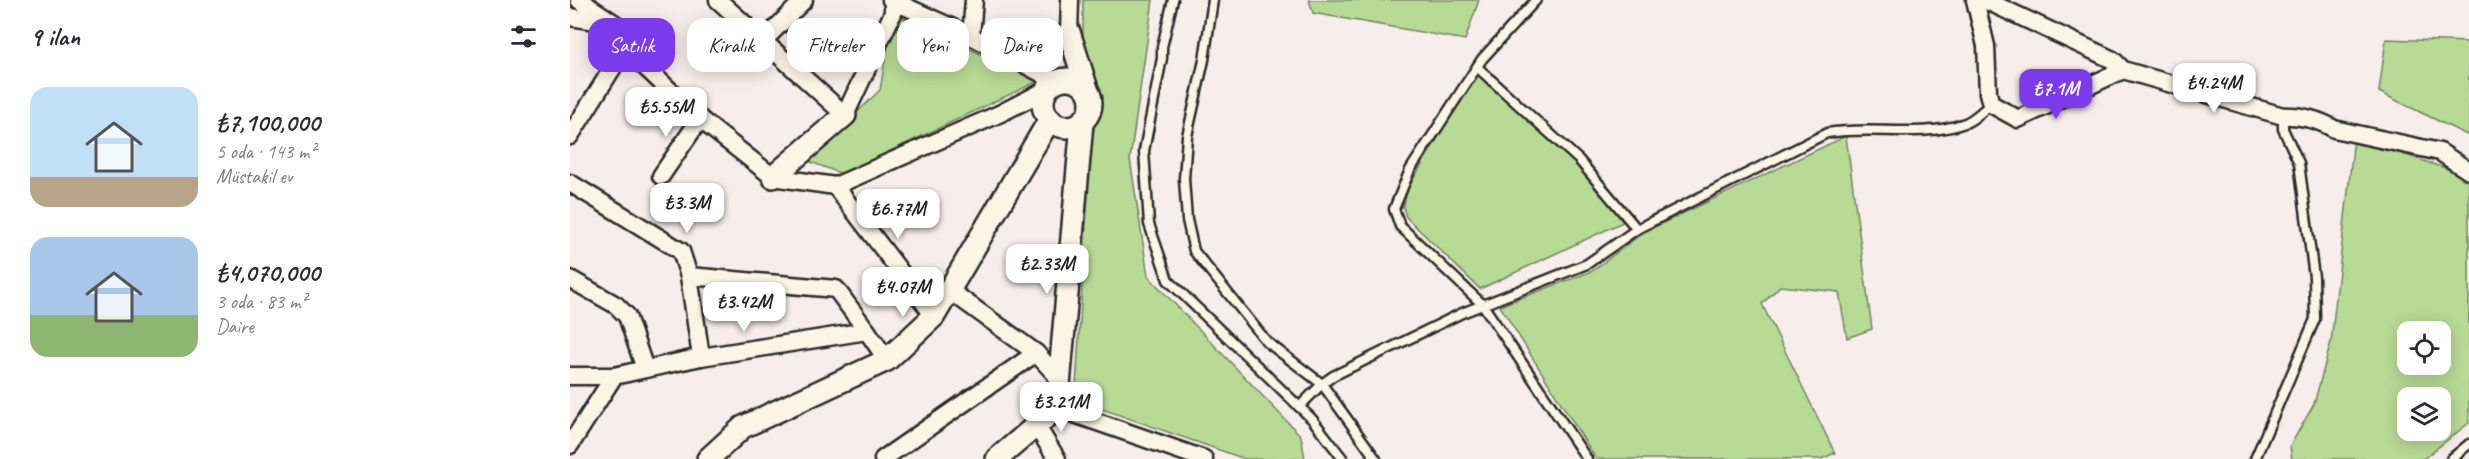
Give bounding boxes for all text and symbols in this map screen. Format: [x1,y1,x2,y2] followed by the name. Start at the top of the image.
[588,18,675,72] chip: Satılık
[687,18,775,72] chip: Kiralık
[787,18,885,72] chip: Filtreler
[897,18,969,72] chip: Yeni
[981,18,1063,72] chip: Daire
[30,20,80,53] text: 9 ilan
[507,20,540,53] icon: filters
[2165,63,2263,114] pin: ₺4.24M
[2014,69,2098,120] pin: ₺7.1M
[2187,70,2241,95] text: ₺4.24M
[2033,76,2079,101] text: ₺7.1M
[617,87,715,138] pin: ₺5.55M
[639,94,693,119] text: ₺5.55M
[216,106,320,139] text: ₺7,100,000
[78,111,150,183] icon: home
[216,139,316,164] text: 5 oda · 143 m²
[216,164,292,189] text: Müstakil ev
[645,183,729,234] pin: ₺3.3M
[849,189,947,240] pin: ₺6.77M
[664,190,710,215] text: ₺3.3M
[871,196,925,221] text: ₺6.77M
[998,244,1096,295] pin: ₺2.33M
[1020,251,1074,276] text: ₺2.33M
[216,256,320,289] text: ₺4,070,000
[78,261,150,333] icon: home
[854,267,952,318] pin: ₺4.07M
[876,274,930,299] text: ₺4.07M
[695,282,793,333] pin: ₺3.42M
[216,289,307,314] text: 3 oda · 83 m²
[717,289,771,314] text: ₺3.42M
[216,314,254,339] text: Daire
[2397,321,2451,441] map controls
[2397,321,2451,375] button: locate
[1012,382,1110,433] pin: ₺3.21M
[2397,387,2451,441] button: layers
[1034,389,1088,414] text: ₺3.21M

